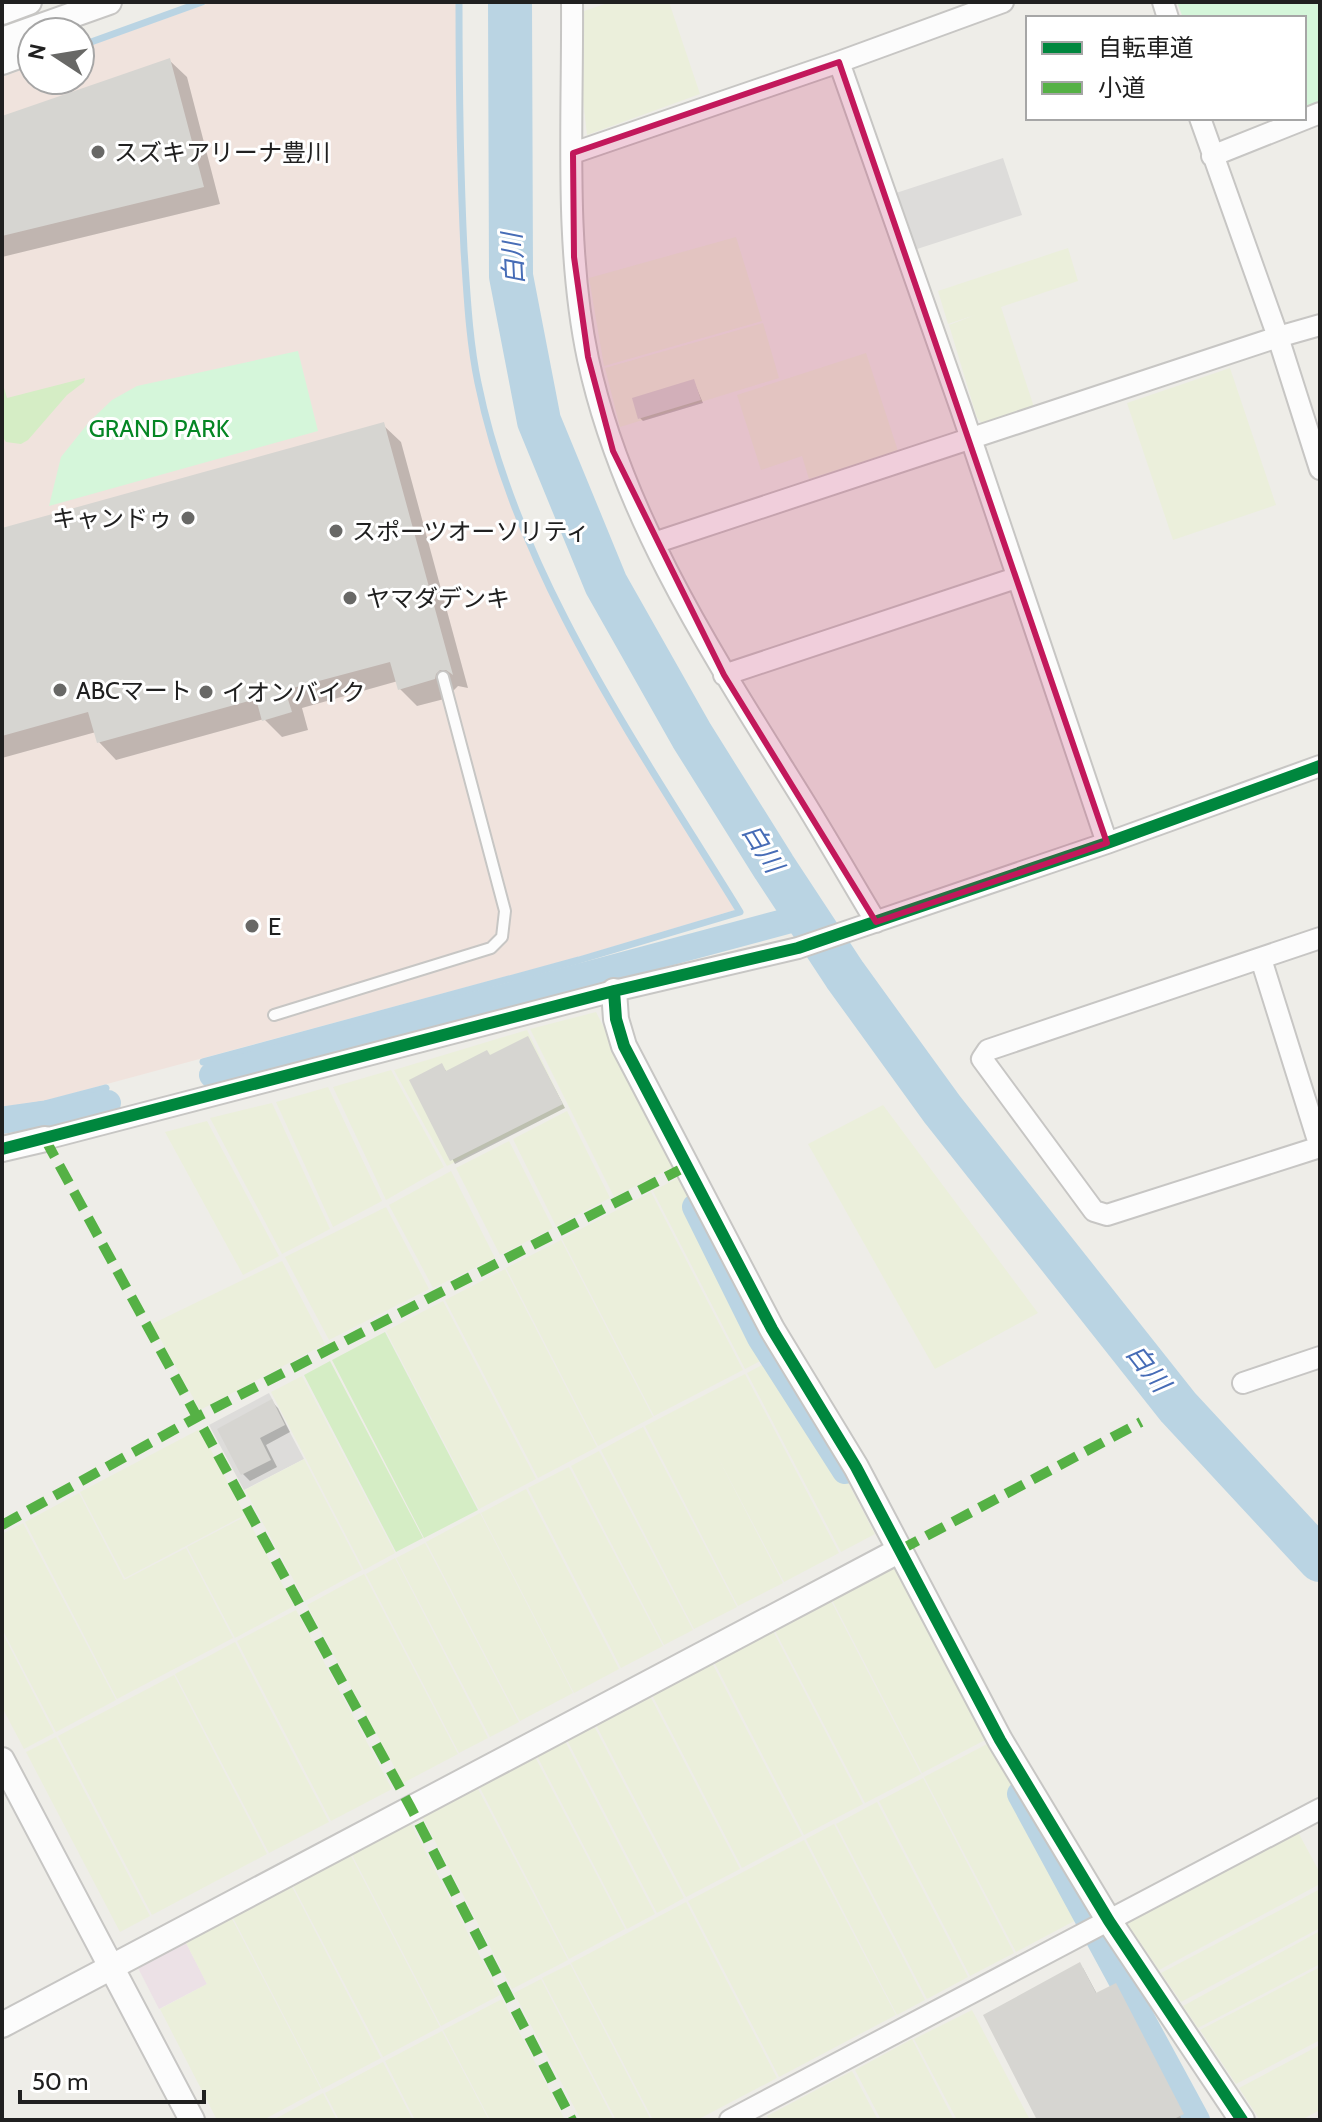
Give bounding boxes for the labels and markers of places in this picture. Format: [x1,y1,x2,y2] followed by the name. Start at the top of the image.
[114,138,330,167] place label: スズキアリーナ豊川
[89,143,107,161] marker: スズキアリーナ豊川
[52,504,172,533] place label: キャンドゥ
[179,509,197,527] marker: キャンドゥ
[352,517,590,546] place label: スポーツオーソリティ
[327,522,345,540] marker: スポーツオーソリティ
[366,584,510,613] place label: ヤマダデンキ
[341,589,359,607] marker: ヤマダデンキ
[76,676,192,705] place label: ABCマート
[222,678,366,707] place label: イオンバイク
[51,681,69,699] marker: ABCマート
[197,683,215,701] marker: イオンバイク
[268,912,281,941] place label: E
[243,917,261,935] marker: E

